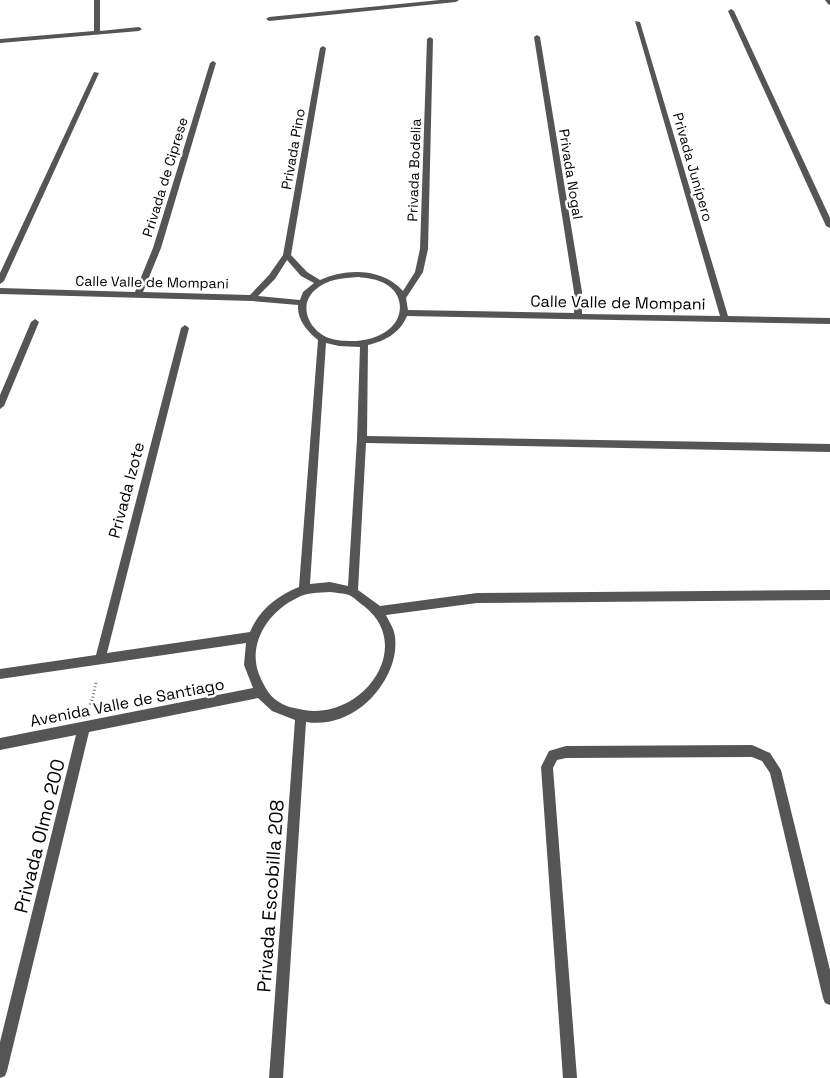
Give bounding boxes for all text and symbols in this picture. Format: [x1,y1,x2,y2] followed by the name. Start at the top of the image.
[277,107,309,191] street label: Privada Pino
[669,110,717,224] street label: Privada Junípero
[138,115,192,239] street label: Privada de Ciprese
[403,118,425,222] street label: Privada Bodelia
[555,127,587,221] street label: Privada Nogal
[75,272,229,292] street label: Calle Valle de Mompani
[530,290,706,315] street label: Calle Valle de Mompani
[104,440,149,540] street label: Privada Izote
[28,673,226,732] street label: Avenida Valle de Santiago
[8,756,71,916] street label: Privada Olmo 200
[251,799,290,993] street label: Privada Escobilla 208

